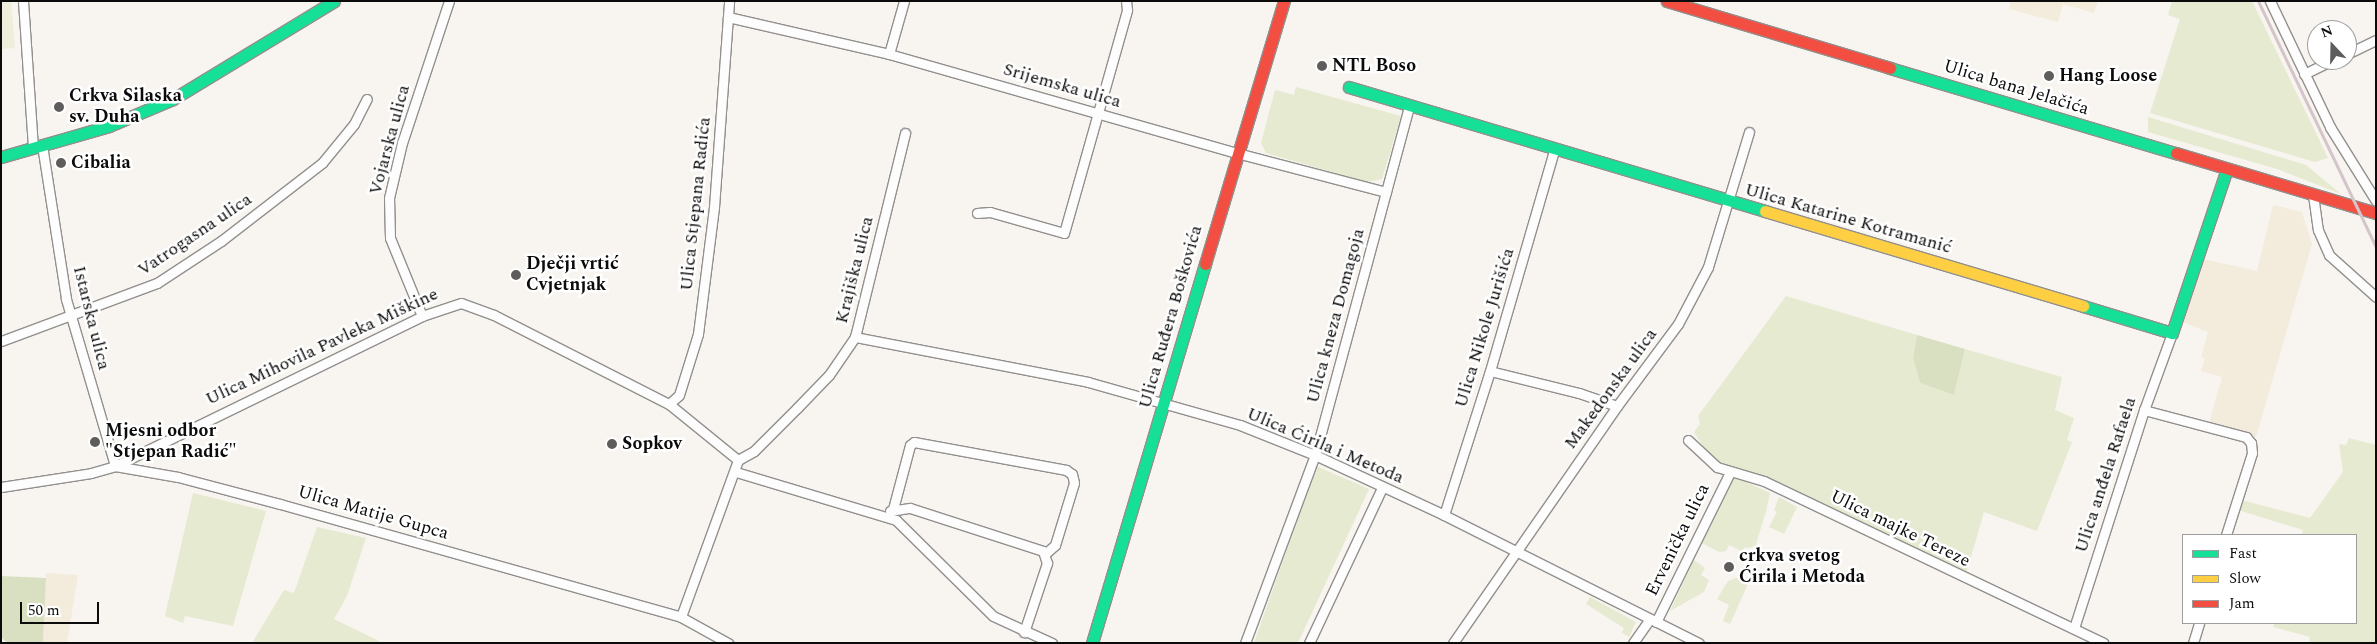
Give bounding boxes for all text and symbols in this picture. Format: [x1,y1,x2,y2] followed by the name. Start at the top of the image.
[2307,20,2357,70] north arrow
[2318,20,2336,43] text: N
[1332,55,1416,77] place label: NTL Boso
[1941,56,2091,120] street label: Ulica bana Jelačića
[1001,59,1123,113] street label: Srijemska ulica
[1316,60,1328,72] marker: NTL Boso
[2059,65,2157,87] place label: Hang Loose
[2043,70,2055,82] marker: Hang Loose
[365,83,415,197] street label: Vojarska ulica
[69,86,182,128] place label: Crkva Silaska sv. Duha
[53,101,65,113] marker: Crkva Silaska sv. Duha
[676,116,716,292] street label: Ulica Stjepana Radića
[71,152,131,174] place label: Cibalia
[55,157,67,169] marker: Cibalia
[1742,179,1954,259] street label: Ulica Katarine Kotramanić
[134,189,256,281] street label: Vatrogasna ulica
[831,214,879,326] street label: Krajiška ulica
[1134,223,1208,411] street label: Ulica Ruđera Boškovića
[1302,226,1370,406] street label: Ulica kneza Domagoja
[1450,246,1520,410] street label: Ulica Nikole Jurišića
[526,254,619,296] place label: Dječji vrtić Cvjetnjak
[68,264,114,372] street label: Istarska ulica
[510,269,522,281] marker: Dječji vrtić Cvjetnjak
[202,284,442,410] street label: Ulica Mihovila Pavleka Miškine
[1560,324,1662,454] street label: Makedonska ulica
[2071,394,2141,556] street label: Ulica anđela Rafaela
[1243,403,1407,489] street label: Ulica Ćirila i Metoda
[105,421,237,464] place label: Mjesni odbor "Stjepan Radić"
[622,433,682,455] place label: Sopkov
[89,436,101,448] marker: Mjesni odbor "Stjepan Radić"
[606,438,618,450] marker: Sopkov
[1641,480,1715,600] street label: Ervenička ulica
[295,481,451,545] street label: Ulica Matije Gupca
[1827,486,1973,572] street label: Ulica majke Tereze
[2182,534,2357,624] legend
[2229,542,2257,565] text: Fast
[1739,546,1865,588] place label: crkva svetog Ćirila i Metoda
[1723,561,1735,573] marker: crkva svetog Ćirila i Metoda
[2229,567,2261,590] text: Slow
[22,592,101,624] scale bar
[2229,592,2255,615] text: Jam
[28,599,60,622] text: 50 m

